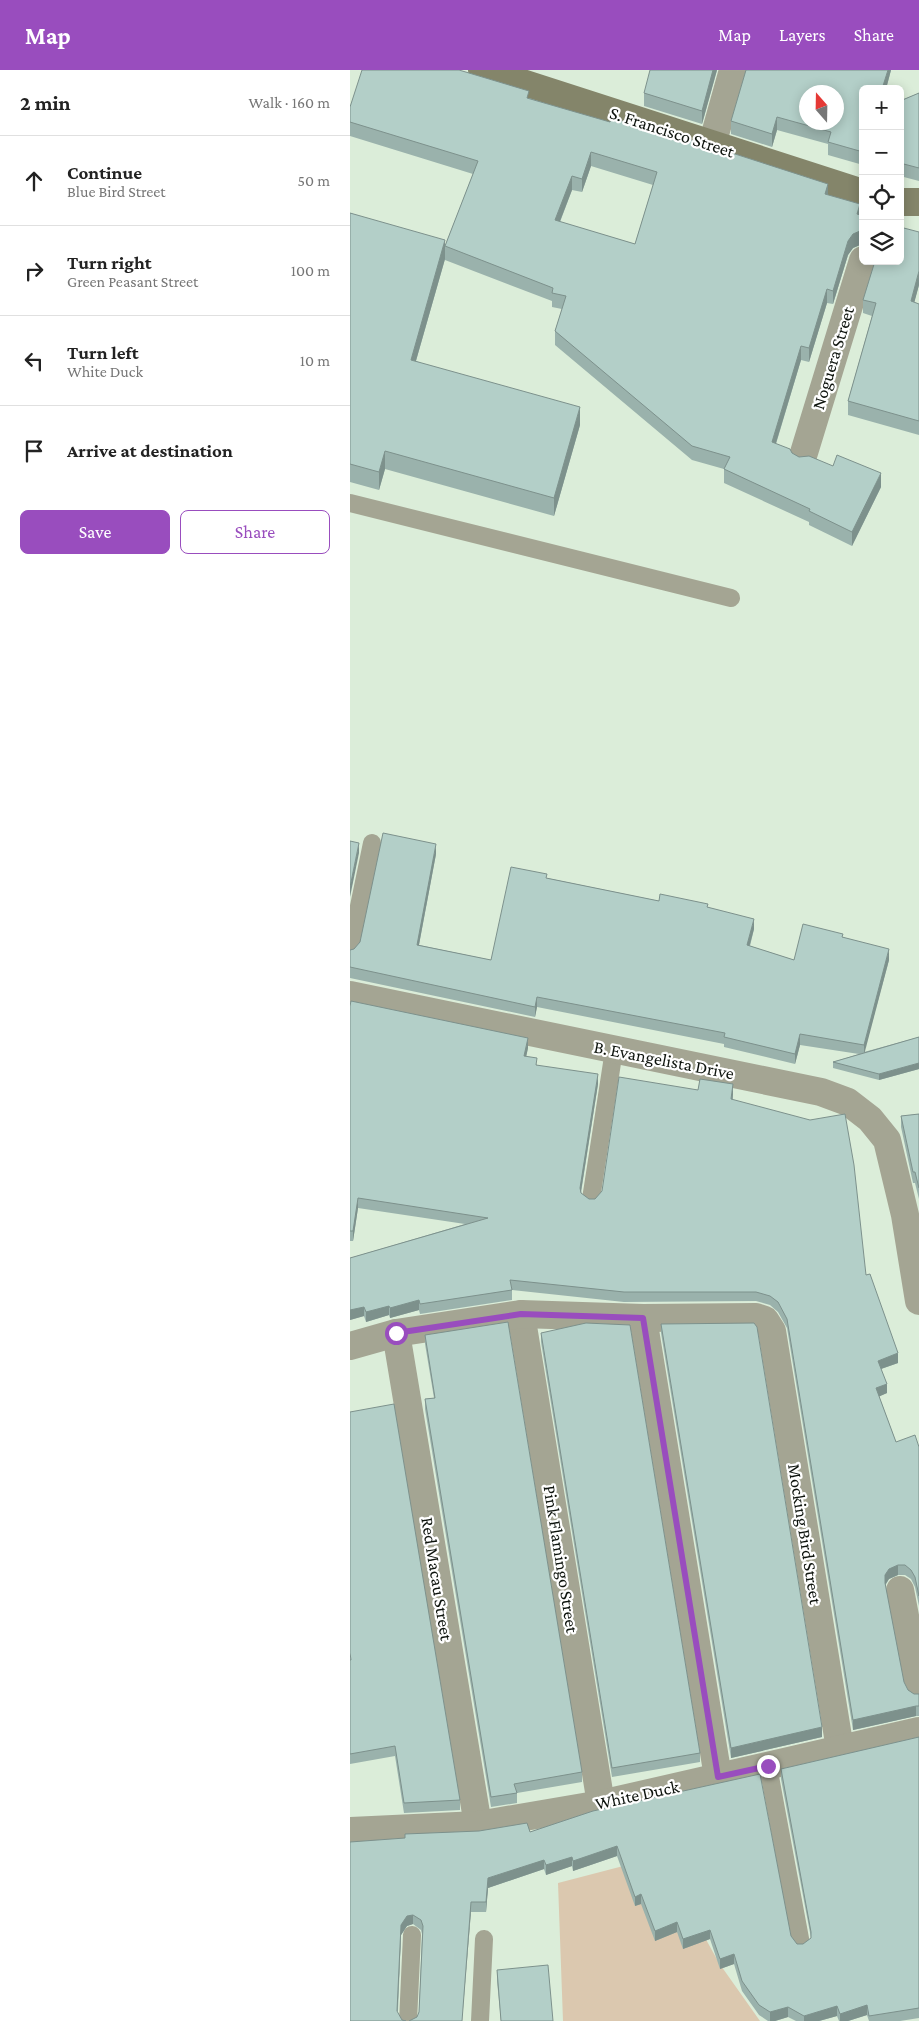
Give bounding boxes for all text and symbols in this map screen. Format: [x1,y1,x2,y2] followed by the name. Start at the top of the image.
[25,22,71,49] text: Map
[718,25,751,45] text: Map
[779,25,826,45] text: Layers
[854,25,894,45] text: Share
[799,85,844,130] north arrow
[859,85,904,265] map controls
[859,85,904,130] button: +
[20,91,71,115] text: 2 min
[249,94,330,111] text: Walk · 160 m
[607,102,738,162] street label: S. Francisco Street
[859,130,904,175] button: −
[67,162,142,183] text: Continue
[20,167,48,195] icon: ahead
[298,172,330,189] text: 50 m
[859,175,904,220] button: locate
[67,183,166,200] text: Blue Bird Street
[859,220,904,265] button: layers
[67,252,152,273] text: Turn right
[20,257,48,285] icon: right
[291,262,330,279] text: 100 m
[67,273,198,290] text: Green Peasant Street
[808,303,858,412] street label: Noguera Street
[67,342,139,363] text: Turn left
[20,347,48,375] icon: left
[300,352,330,369] text: 10 m
[67,363,143,380] text: White Duck
[20,437,48,465] icon: arrive
[67,440,233,461] text: Arrive at destination
[20,510,170,554] button: Save
[180,510,330,554] button: Share
[592,1037,736,1083] street label: B. Evangelista Drive
[385,1322,408,1345] route start
[784,1462,826,1607] street label: Mocking Bird Street
[539,1484,583,1635] street label: Pink Flamingo Street
[417,1516,457,1643] street label: Red Macau Street
[757,1755,780,1778] route end
[593,1776,681,1814] street label: White Duck

